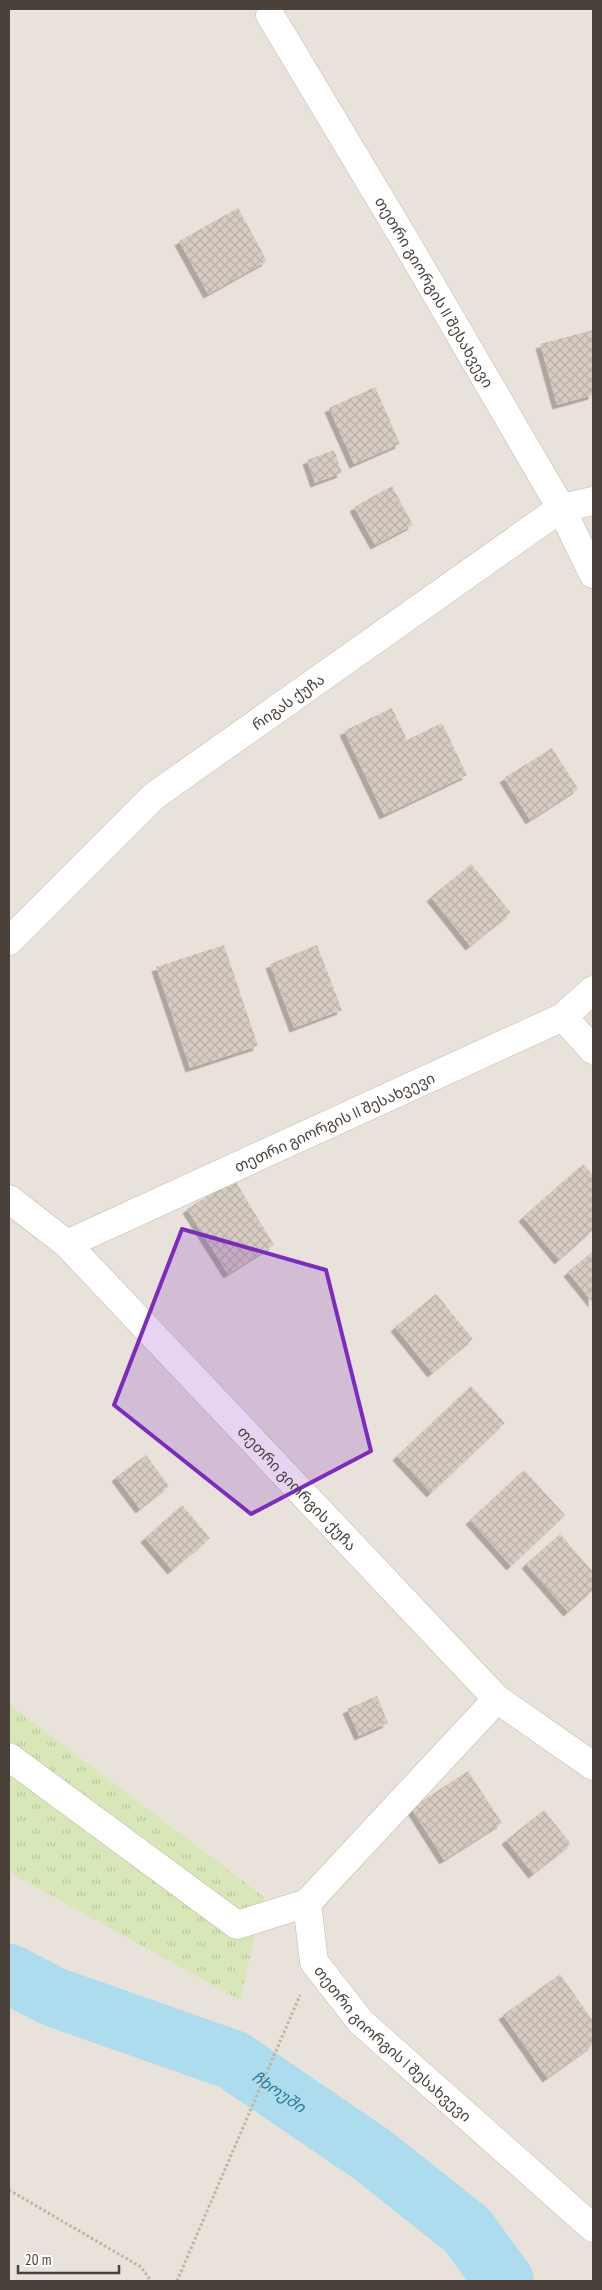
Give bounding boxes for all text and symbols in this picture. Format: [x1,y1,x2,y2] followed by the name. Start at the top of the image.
[371,193,498,391] street label: თეთრი გიორგის II შესახვევი
[248,669,328,734] street label: რიგას ქუჩა
[231,1068,438,1176] street label: თეთრი გიორგის II შესახვევი
[234,1421,361,1554] street label: თეთრი გიორგის ქუჩა
[310,1961,476,2125] street label: თეთრი გიორგის I შესახვევი
[248,2066,310,2117] water label: ჩხოუში
[18,2242,119,2274] scale bar
[25,2250,51,2269] text: 20 m

